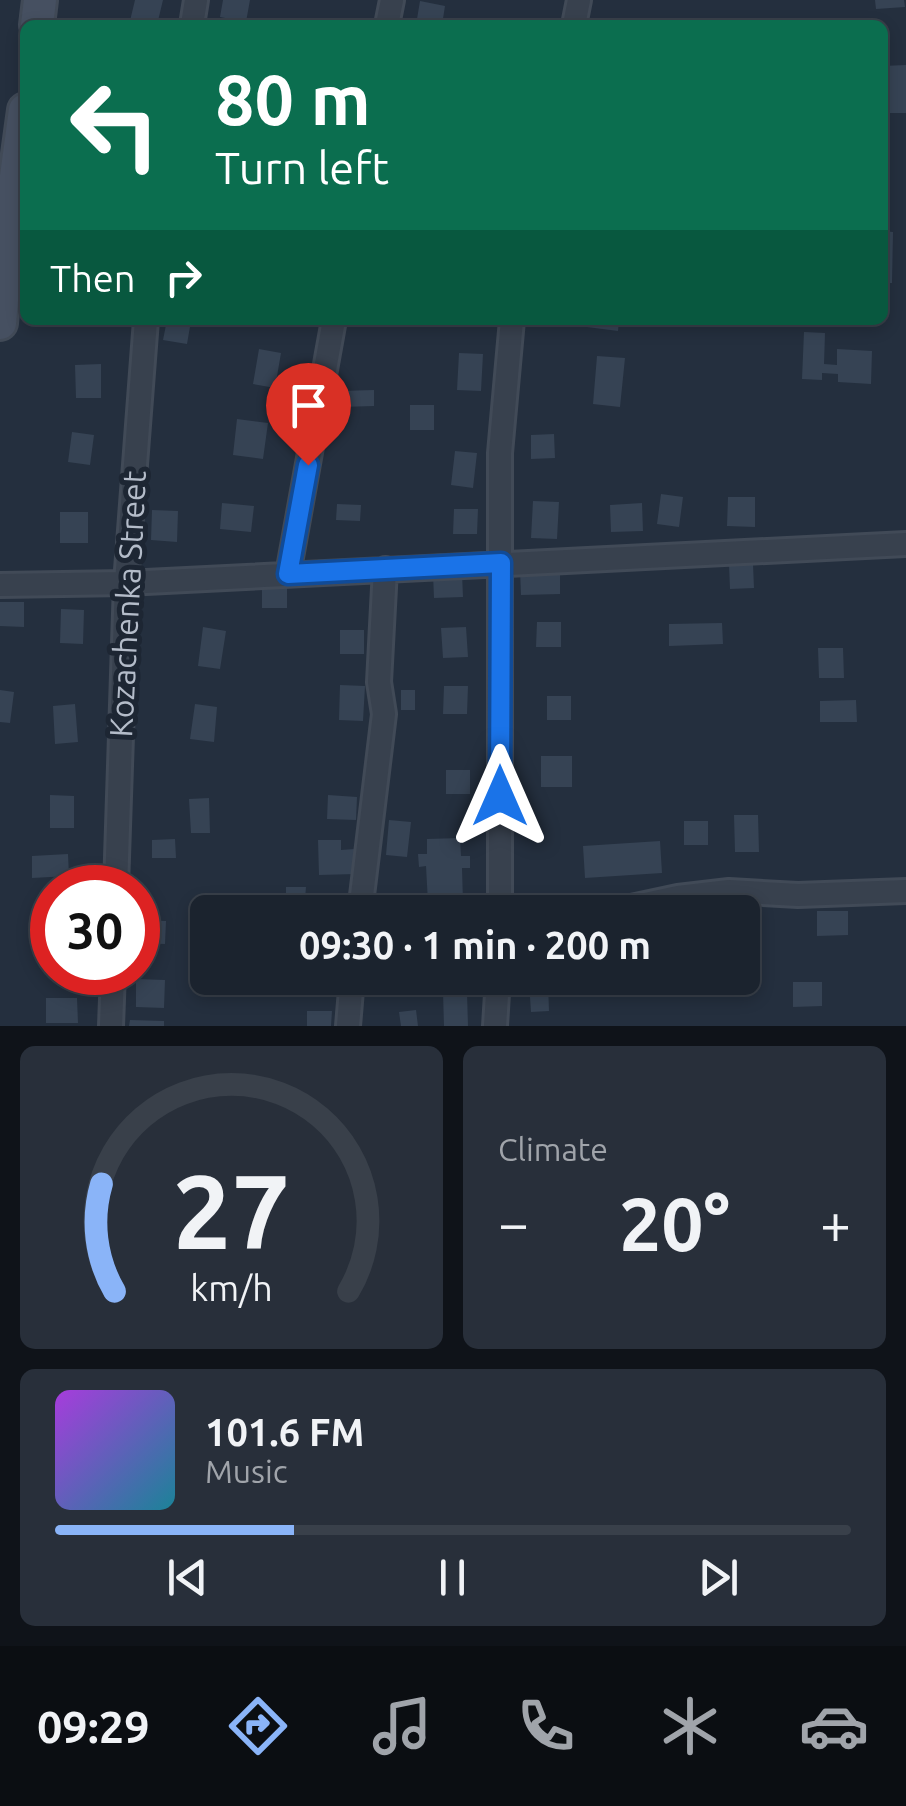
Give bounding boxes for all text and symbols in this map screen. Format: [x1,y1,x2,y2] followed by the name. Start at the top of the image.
[50,60,180,190] icon: left
[215,60,371,138] text: 80 m
[215,142,389,193] text: Turn left
[156,250,211,305] icon: right
[50,257,136,299] text: Then
[266,363,351,466] pin
[281,378,336,433] icon: arrive
[102,469,152,738] street label: Kozachenka Street
[448,744,552,848] position arrow
[30,865,160,995] speed limit sign: 30
[299,924,651,966] text: 09:30 · 1 min · 200 m
[498,1131,608,1167] text: Climate
[173,1152,290,1269] text: 27
[619,1181,730,1265] text: 20°
[498,1192,529,1253] text: −
[820,1192,851,1253] text: +
[190,1268,273,1308] text: km/h
[205,1411,364,1453] text: 101.6 FM
[205,1453,288,1489] text: Music
[160,1550,215,1605] icon: previous
[425,1550,480,1605] icon: pause
[691,1550,746,1605] icon: next
[223,1691,293,1761] icon: directions
[367,1691,437,1761] icon: music
[511,1691,581,1761] icon: phone
[655,1691,725,1761] icon: climate
[799,1691,869,1761] icon: car
[37,1701,150,1752] text: 09:29

